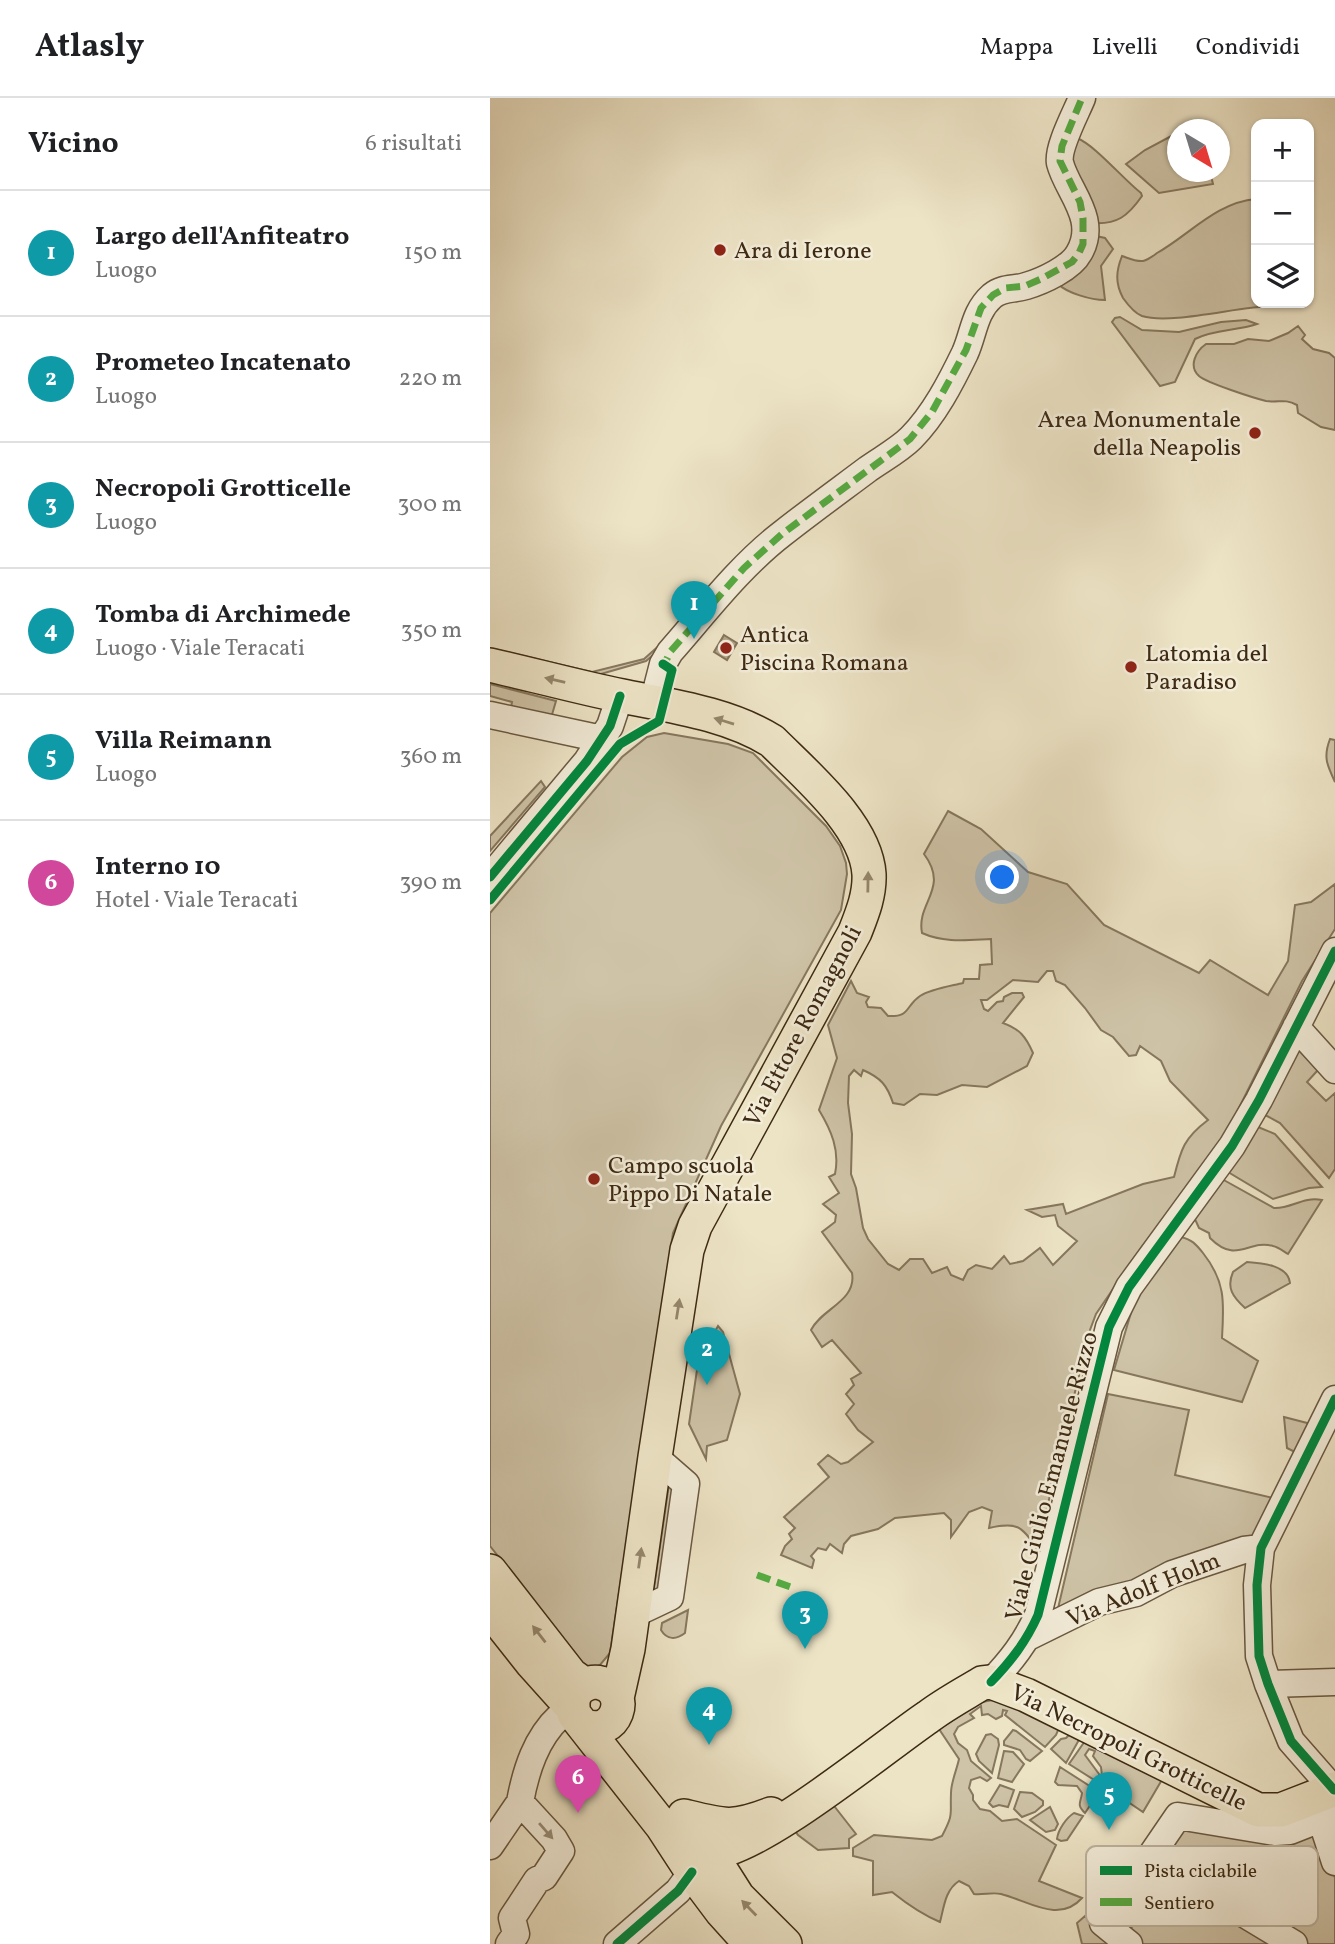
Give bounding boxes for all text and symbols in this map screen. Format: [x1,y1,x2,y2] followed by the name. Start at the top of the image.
[35,25,144,71] text: Atlasly
[980,31,1054,65] text: Mappa
[1092,31,1158,65] text: Livelli
[1196,31,1300,65] text: Condividi
[1167,119,1230,182] north arrow
[1251,119,1314,308] map controls
[1251,119,1314,182] button: +
[28,123,119,165] text: Vicino
[365,128,462,160] text: 6 risultati
[1251,182,1314,245] button: −
[95,219,349,255] text: Largo dell'Anfiteatro
[734,235,872,269] place label: Ara di Ierone
[46,237,56,269] text: 1
[404,237,462,269] text: 150 m
[712,242,728,258] marker: Ara di Ierone
[1251,245,1314,308] button: layers
[95,255,157,287] text: Luogo
[95,345,351,381] text: Prometeo Incatenato
[45,363,57,395] text: 2
[399,363,462,395] text: 220 m
[95,381,157,413] text: Luogo
[1038,404,1241,466] place label: Area Monumentale della Neapolis
[1247,425,1263,441] marker: Area Monumentale della Neapolis
[95,471,351,507] text: Necropoli Grotticelle
[45,489,57,521] text: 3
[398,489,462,521] text: 300 m
[95,507,157,539] text: Luogo
[671,581,717,639] pin: 1
[95,597,351,633] text: Tomba di Archimede
[44,615,58,647] text: 4
[401,615,462,647] text: 350 m
[740,619,909,681] place label: Antica Piscina Romana
[95,633,305,665] text: Luogo · Viale Teracati
[1145,638,1268,700] place label: Latomia del Paradiso
[718,640,734,656] marker: Antica Piscina Romana
[1123,659,1139,675] marker: Latomia del Paradiso
[544,674,566,685] one-way arrow
[714,715,735,725] one-way arrow
[95,723,272,759] text: Villa Reimann
[45,741,57,773] text: 5
[400,741,462,773] text: 360 m
[95,759,157,791] text: Luogo
[95,849,220,885] text: Interno 10
[985,860,1019,894] your location
[45,867,57,899] text: 6
[399,867,462,899] text: 390 m
[862,870,874,892] one-way arrow
[95,885,298,917] text: Hotel · Viale Teracati
[736,920,871,1134] street label: Via Ettore Romagnoli
[608,1150,772,1212] place label: Campo scuola Pippo Di Natale
[586,1171,602,1187] marker: Campo scuola Pippo Di Natale
[673,1298,684,1320] one-way arrow
[684,1327,730,1385] pin: 2
[998,1328,1108,1625] street label: Viale Giulio Emanuele Rizzo
[1062,1545,1226,1637] street label: Via Adolf Holm
[635,1547,646,1569] one-way arrow
[782,1591,828,1649] pin: 3
[532,1626,547,1644] one-way arrow
[1004,1677,1252,1821] street label: Via Necropoli Grotticelle
[686,1687,732,1745] pin: 4
[555,1755,601,1813] pin: 6
[1086,1772,1132,1830] pin: 5
[538,1822,554,1840] one-way arrow
[1086,1846,1318,1926] legend
[1144,1859,1257,1885] text: Pista ciclabile
[1144,1891,1214,1917] text: Sentiero
[741,1900,758,1917] one-way arrow

